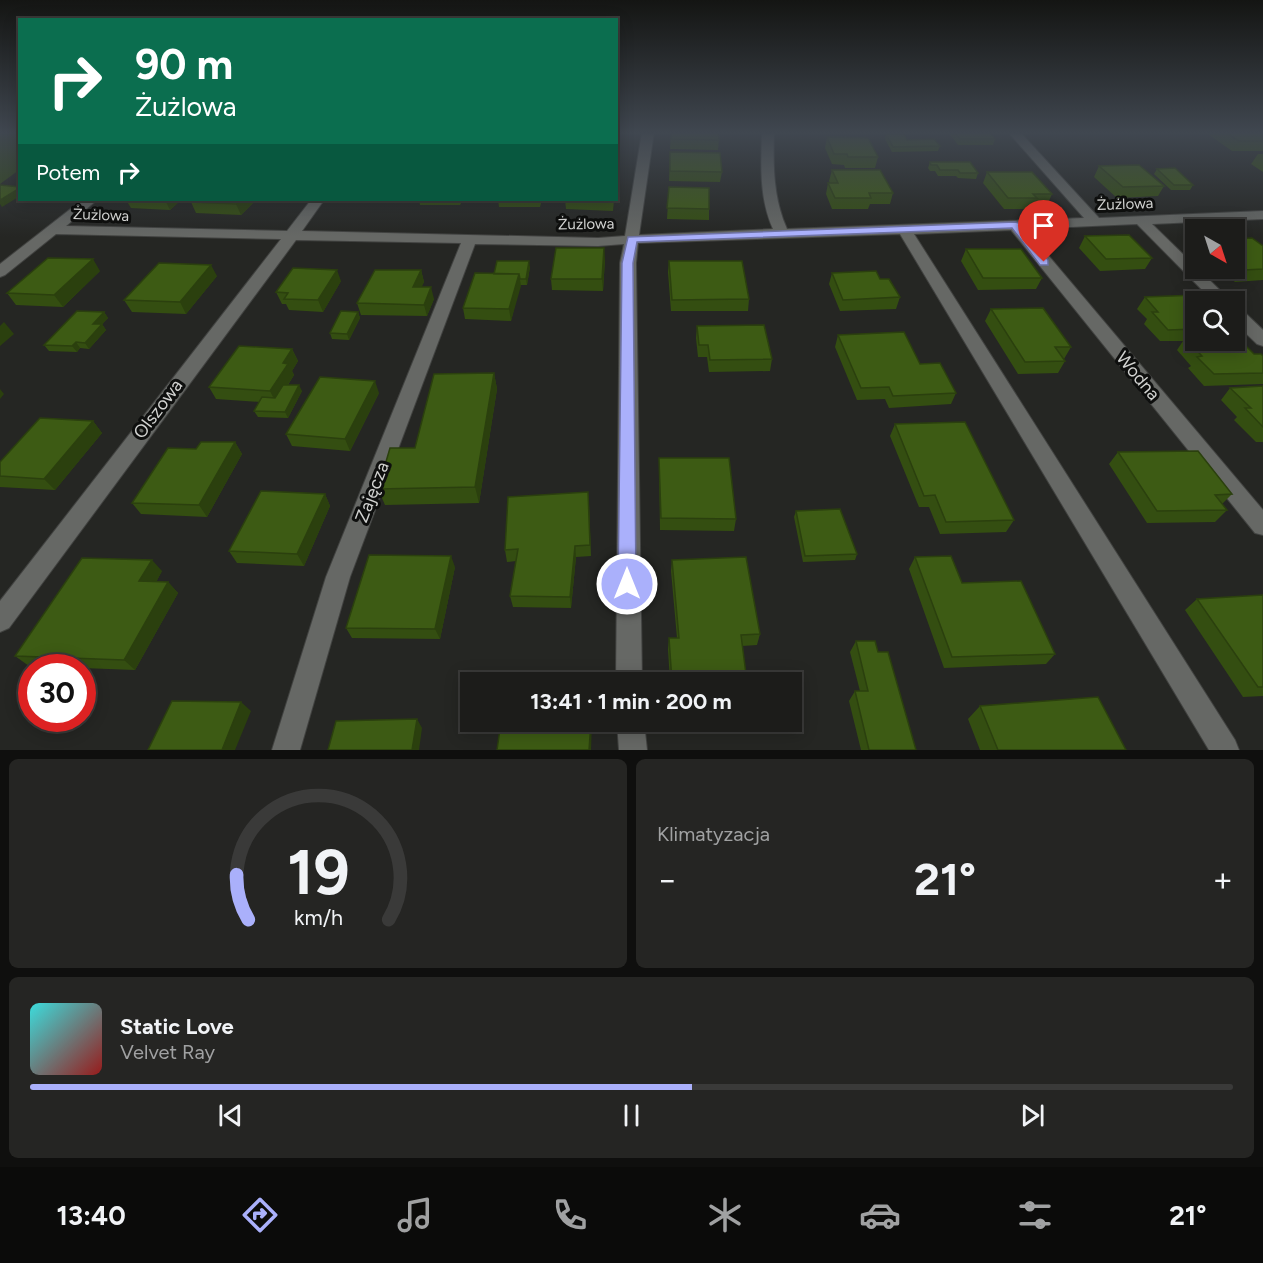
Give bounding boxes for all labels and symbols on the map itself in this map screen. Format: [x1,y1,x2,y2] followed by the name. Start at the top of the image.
[1097,194,1153,214] street label: Żużlowa
[1018,200,1069,262] pin
[73,205,129,225] street label: Żużlowa
[558,215,614,233] street label: Żużlowa
[1185,219,1245,279] north arrow
[1111,347,1165,405] street label: Wodna
[129,375,187,443] street label: Olszowa
[350,459,394,525] street label: Zajęcza
[595,552,659,616] position arrow
[18,654,96,732] speed limit sign: 30

